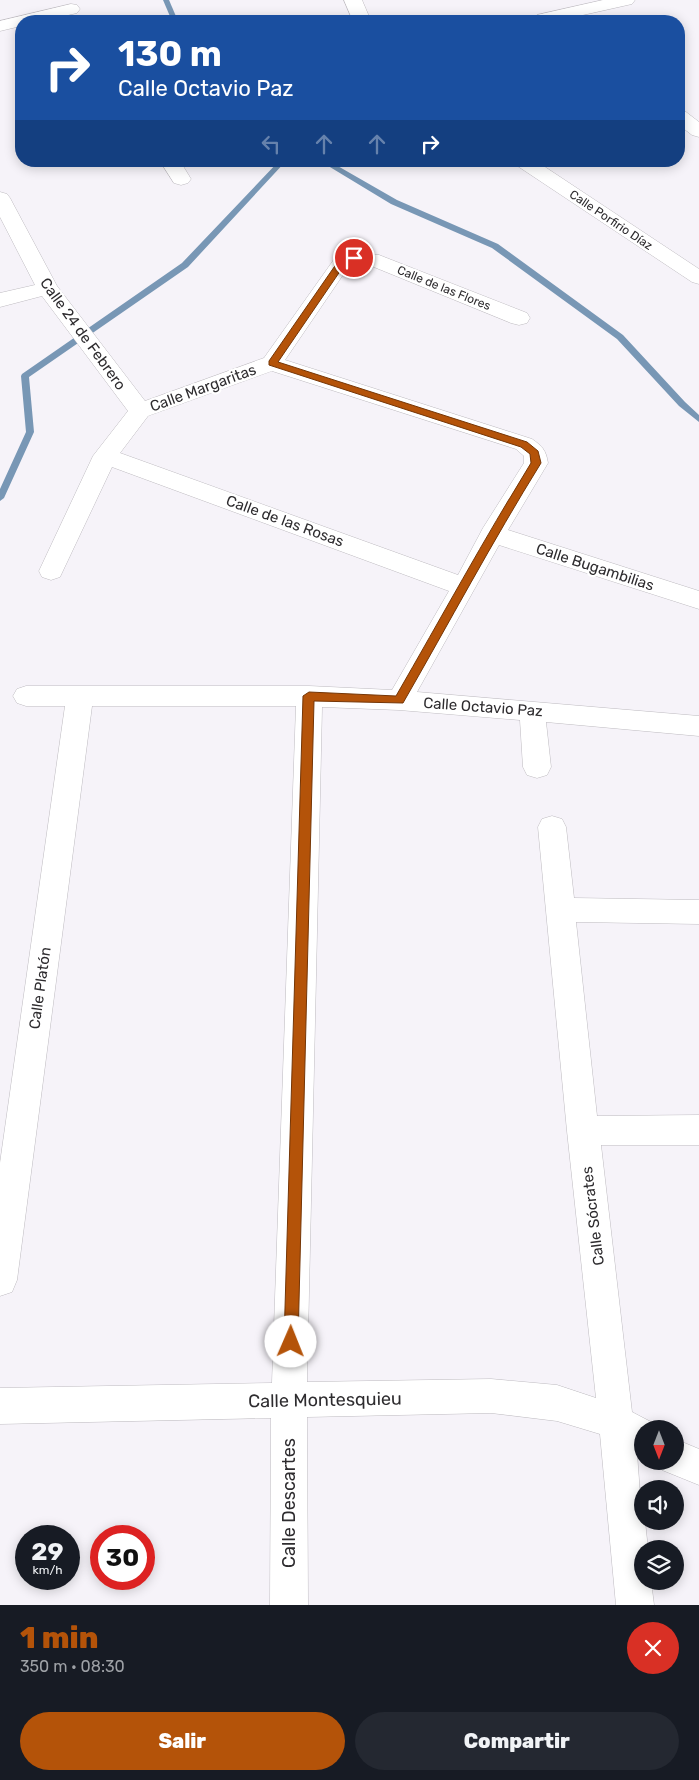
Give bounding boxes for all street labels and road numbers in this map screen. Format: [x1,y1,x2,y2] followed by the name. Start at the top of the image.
[567,187,655,253] street label: Calle Porfirio Díaz
[395,263,493,313] street label: Calle de las Flores
[36,274,130,394] street label: Calle 24 de Febrero
[147,360,259,416] street label: Calle Margaritas
[224,491,347,551] street label: Calle de las Rosas
[534,539,657,595] street label: Calle Bugambilias
[423,694,544,720] street label: Calle Octavio Paz
[25,946,55,1030] street label: Calle Platón
[578,1165,608,1267] street label: Calle Sócrates
[248,1388,402,1412] street label: Calle Montesquieu
[278,1438,300,1568] street label: Calle Descartes

